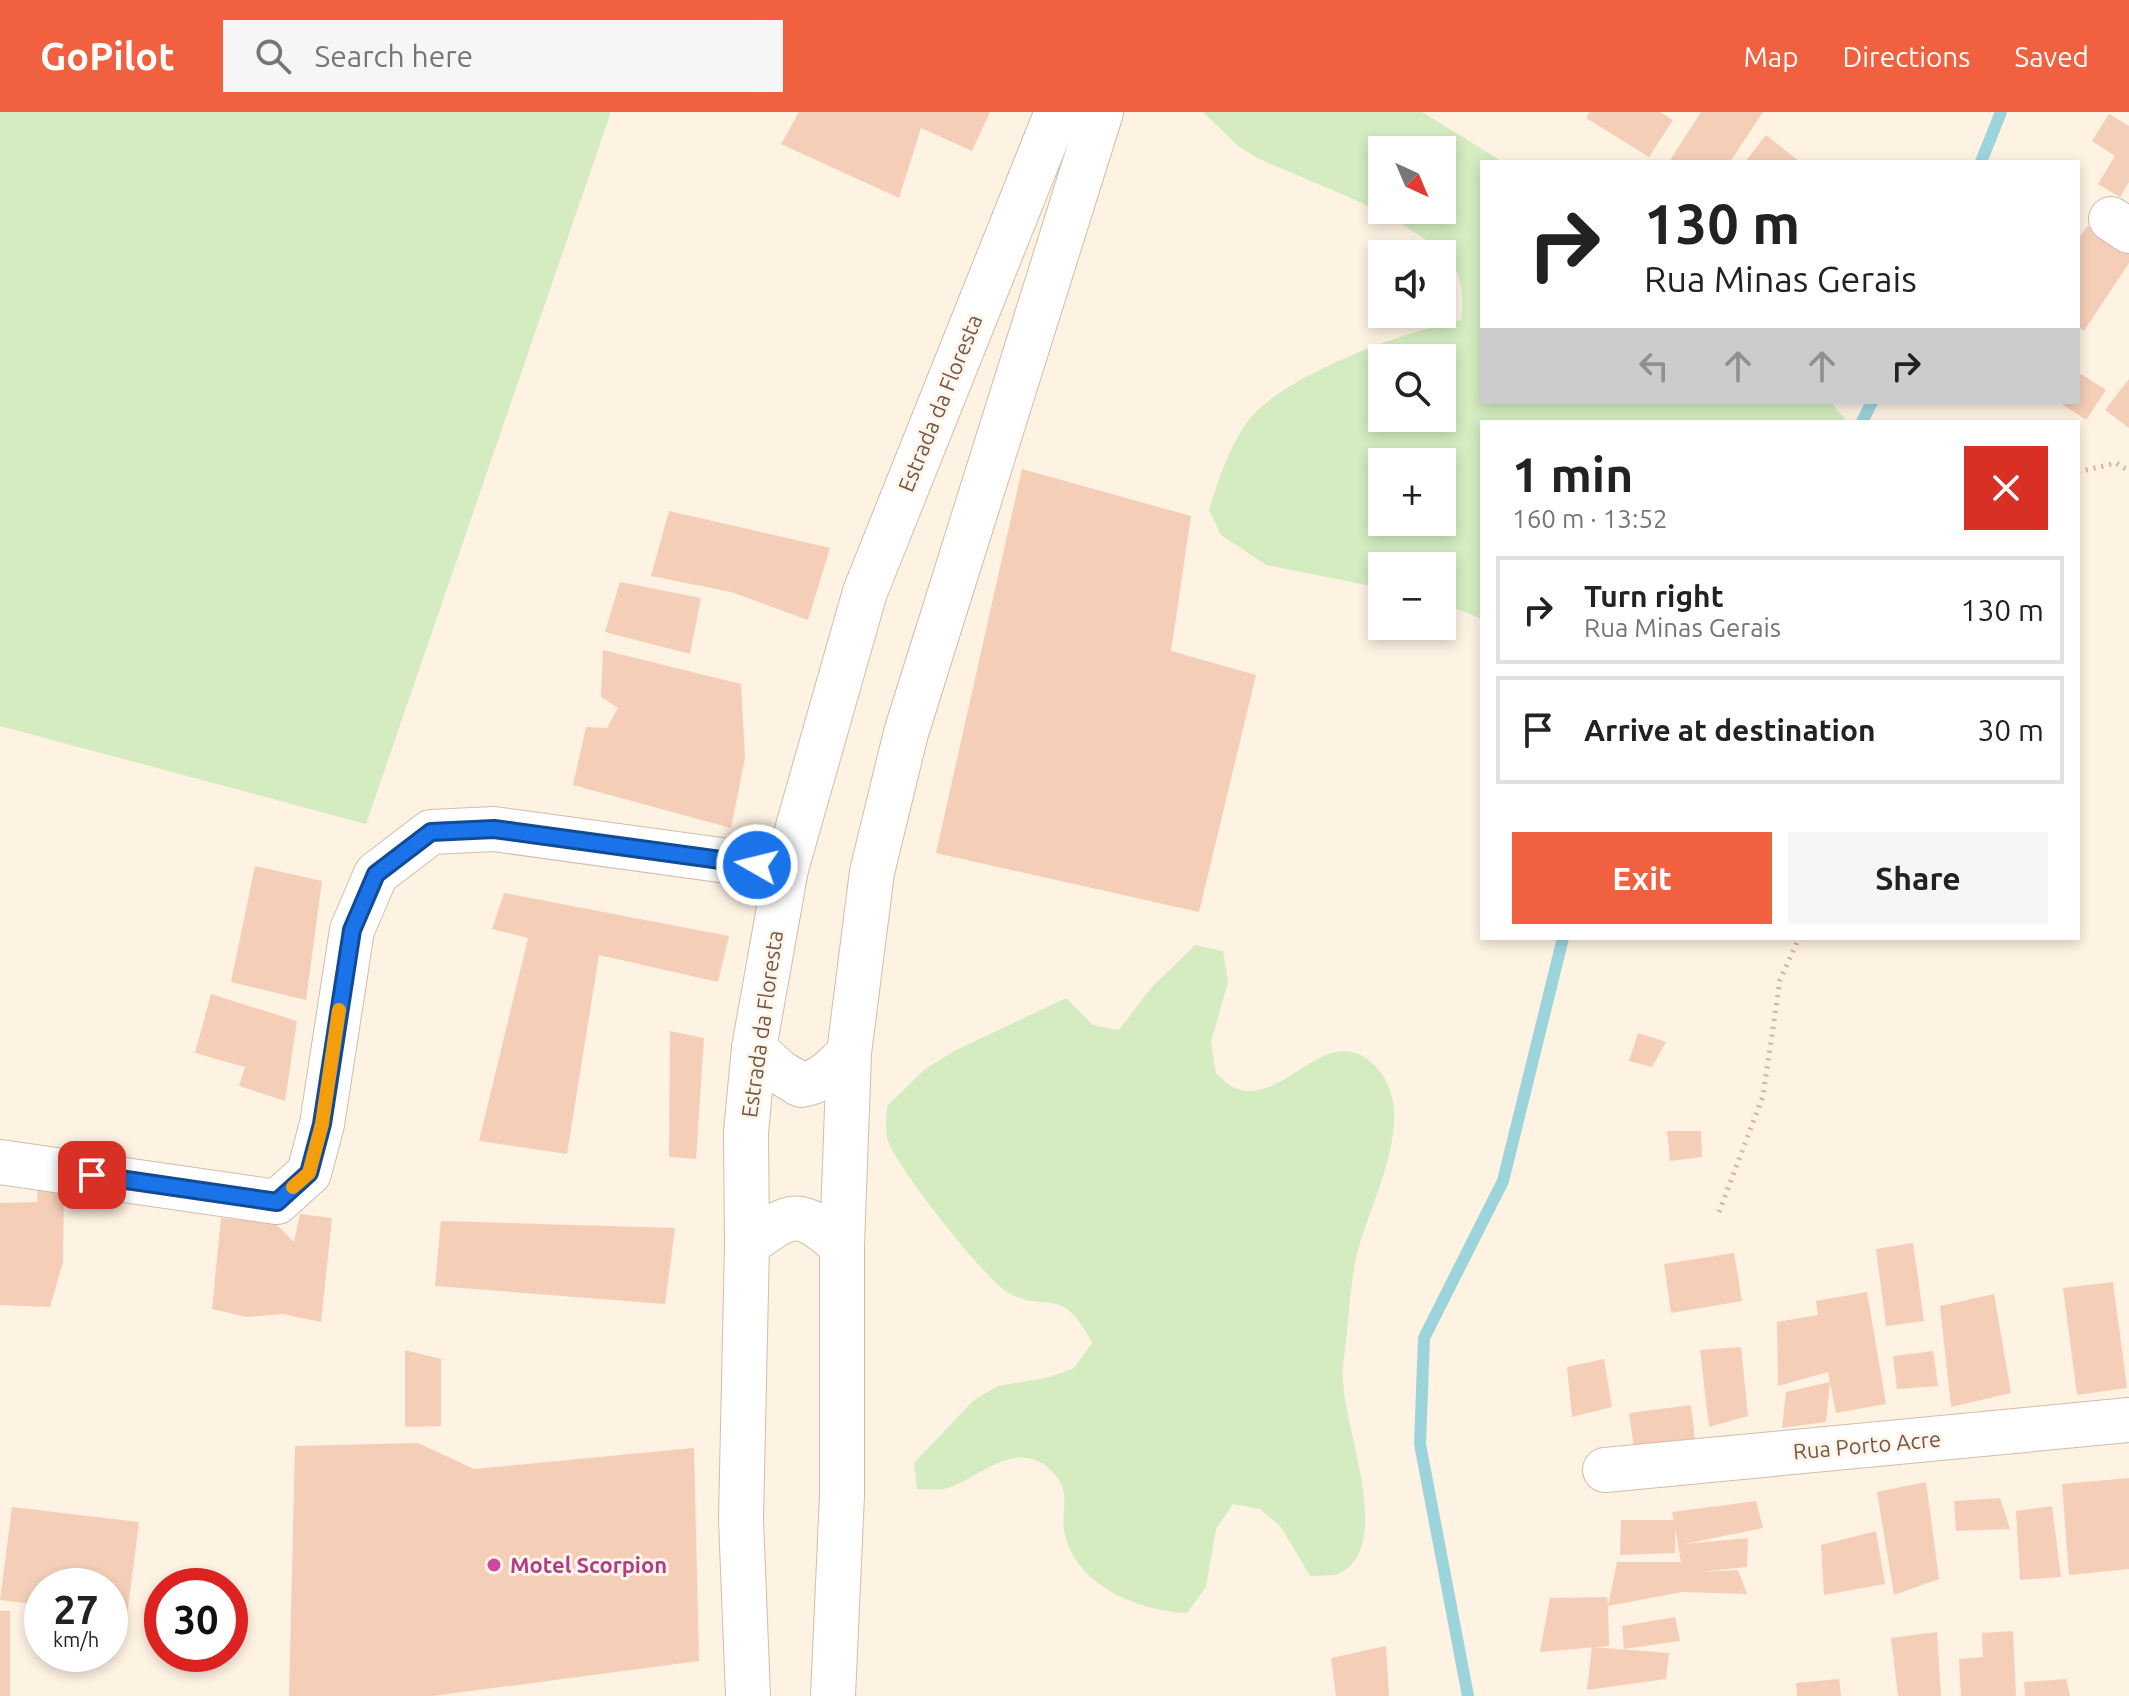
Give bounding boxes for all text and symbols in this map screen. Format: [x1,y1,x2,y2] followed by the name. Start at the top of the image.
[223,20,783,92] search box
[251,34,295,78] icon: search
[40,35,175,77] text: GoPilot
[315,39,473,73] text: Search here
[1743,41,1799,72] text: Map
[1843,41,1970,72] text: Directions
[2014,41,2089,72] text: Saved
[1368,136,1456,224] north arrow
[1368,136,1456,640] map controls
[1512,192,1616,296] icon: right
[1644,192,1800,255] text: 130 m
[1368,240,1456,328] button: sound
[1644,258,1917,299] text: Rua Minas Gerais
[893,311,986,495] street label: Estrada da Floresta
[1368,344,1456,432] button: search
[1632,344,1676,388] icon: left
[1716,344,1760,388] icon: ahead
[1800,344,1844,388] icon: ahead
[1884,344,1928,388] icon: right
[1964,446,2048,530] button: close
[1512,447,1633,501] text: 1 min
[1368,448,1456,536] button: +
[1512,504,1668,533] text: 160 m · 13:52
[1368,552,1456,640] button: −
[1584,579,1724,613] text: Turn right
[1516,588,1560,632] icon: right
[1960,593,2044,627] text: 130 m
[1584,613,1781,642] text: Rua Minas Gerais
[1516,708,1560,752] icon: arrive
[1584,713,1876,747] text: Arrive at destination
[1977,713,2044,747] text: 30 m
[715,823,799,907] position arrow
[1512,832,1772,924] button: Exit
[1788,832,2048,924] button: Share
[736,929,787,1119] street label: Estrada da Floresta
[58,1141,126,1209] pin
[70,1153,114,1197] icon: arrive
[1792,1426,1942,1463] street label: Rua Porto Acre
[510,1552,667,1577] place label: Motel Scorpion
[485,1556,503,1574] marker: Motel Scorpion
[144,1568,248,1672] speed limit sign: 30
[53,1587,99,1632] text: 27
[53,1628,99,1651] text: km/h

